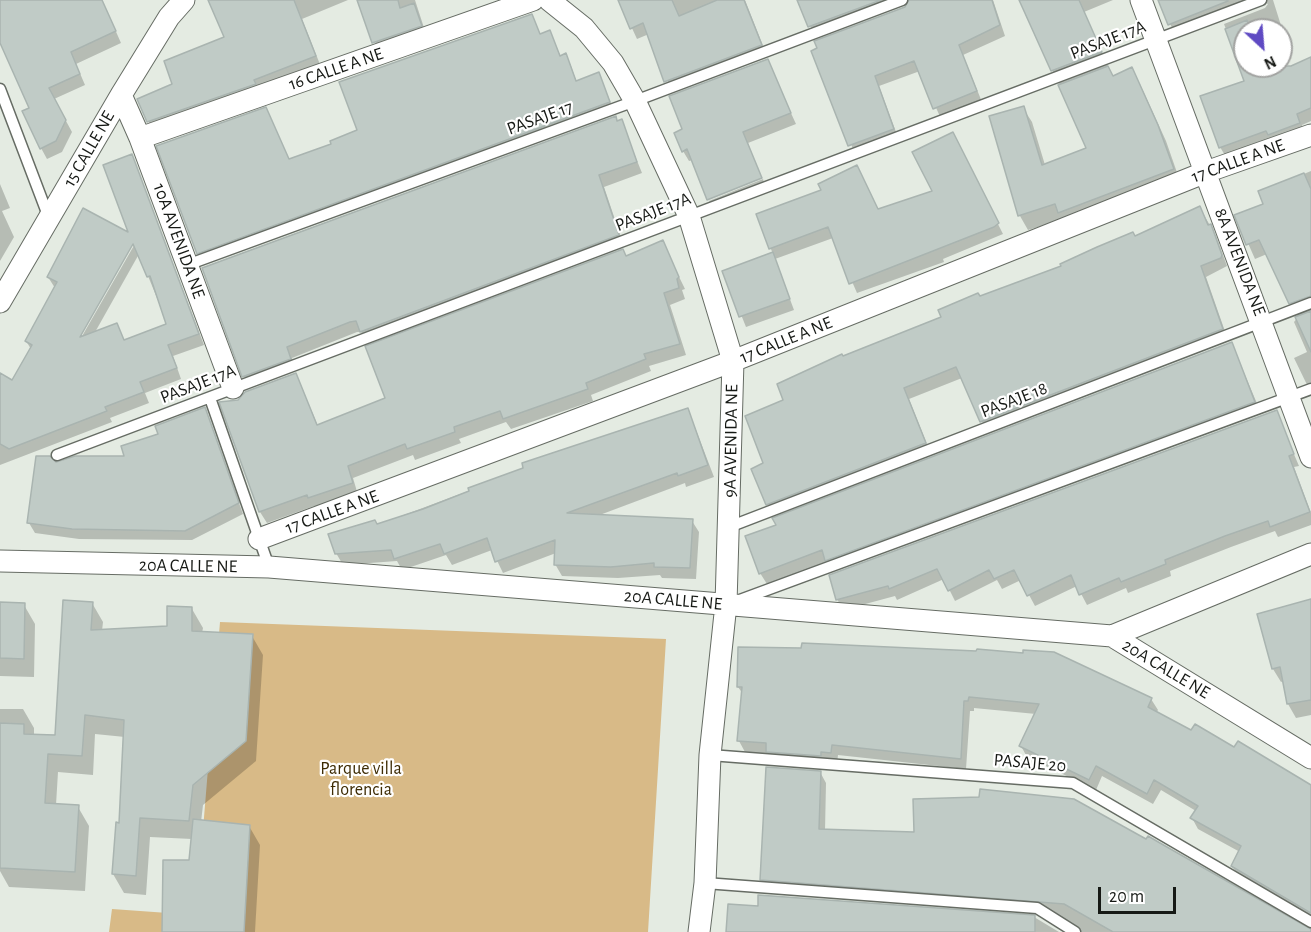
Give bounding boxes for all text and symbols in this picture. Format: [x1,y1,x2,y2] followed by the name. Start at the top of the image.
[1067,16,1149,64] street label: PASAJE 17A
[1233,18,1293,78] north arrow
[286,43,386,95] street label: 16 CALLE A NE
[1262,53,1279,72] text: N
[504,96,576,140] street label: PASAJE 17
[59,107,119,191] street label: 15 CALLE NE
[1189,134,1287,188] street label: 17 CALLE A NE
[148,181,210,301] street label: 10A AVENIDA NE
[612,188,694,236] street label: PASAJE 17A
[1210,205,1270,319] street label: 8A AVENIDA NE
[737,312,835,368] street label: 17 CALLE A NE
[157,360,239,408] street label: PASAJE 17A
[978,377,1050,423] street label: PASAJE 18
[719,384,743,498] street label: 9A AVENIDA NE
[283,485,381,539] street label: 17 CALLE A NE
[139,554,237,578] street label: 20A CALLE NE
[623,585,723,615] street label: 20A CALLE NE
[1118,634,1214,704] street label: 20A CALLE NE
[993,749,1067,777] street label: PASAJE 20
[320,758,402,800] park label: Parque villa florencia
[1101,875,1179,913] scale bar
[1109,888,1144,906] text: 20 m

